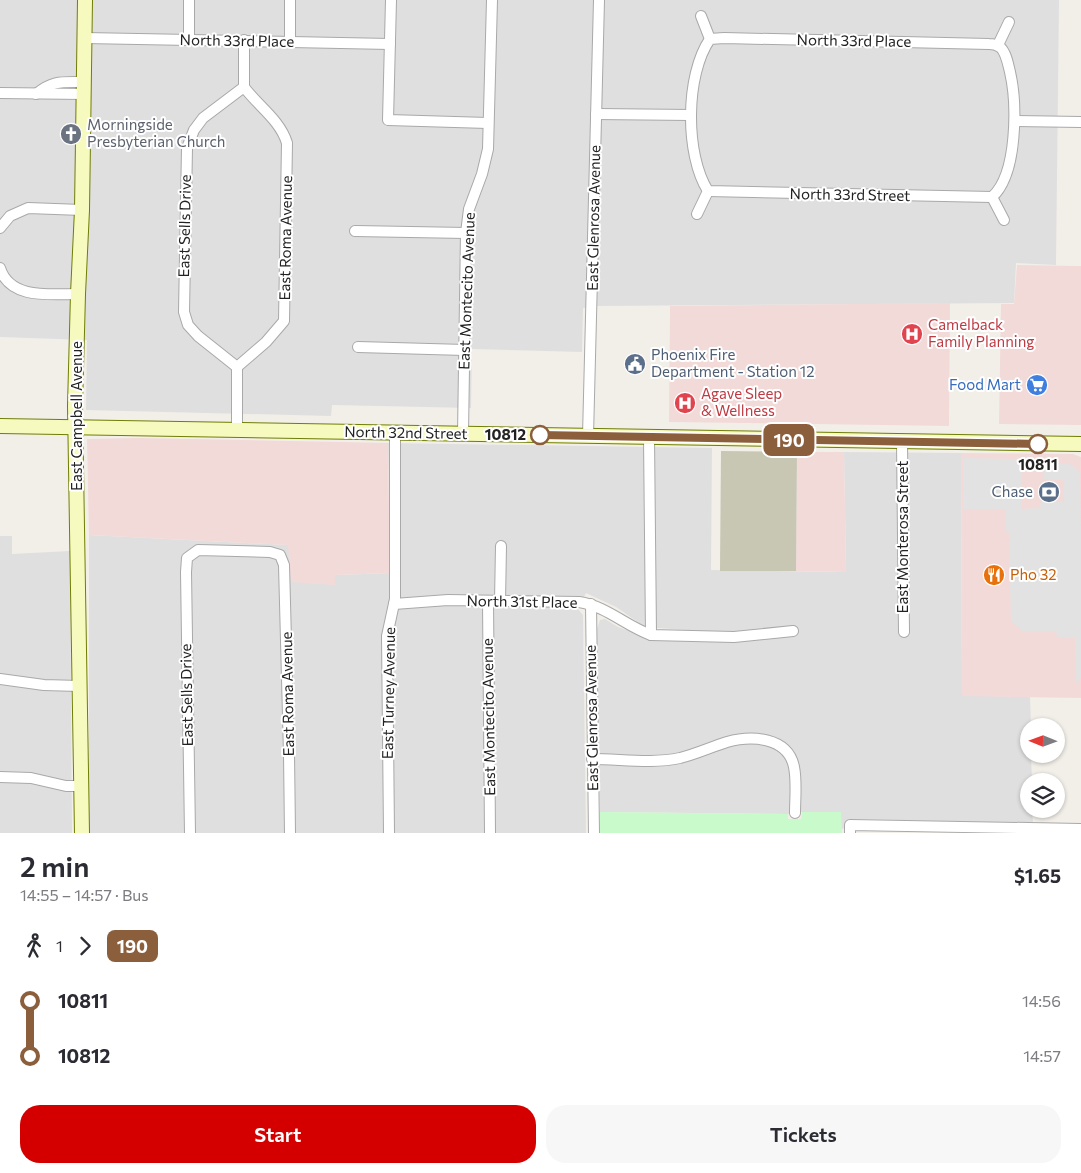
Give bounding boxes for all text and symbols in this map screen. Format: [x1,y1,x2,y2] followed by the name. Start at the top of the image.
[180,30,295,50] street label: North 33rd Place
[797,30,912,50] street label: North 33rd Place
[87,115,225,150] place label: Morningside Presbyterian Church
[59,122,83,146] church icon: Morningside Presbyterian Church
[583,145,603,291] street label: East Glenrosa Avenue
[174,174,194,278] street label: East Sells Drive
[275,175,295,301] street label: East Roma Avenue
[790,184,910,204] street label: North 33rd Street
[454,212,478,370] street label: East Montecito Avenue
[928,315,1034,350] place label: Camelback Family Planning
[900,322,924,346] hospital icon: Camelback Family Planning
[67,341,85,491] street label: East Campbell Avenue
[651,345,814,380] place label: Phoenix Fire Department - Station 12
[623,352,647,376] public building icon: Phoenix Fire Department - Station 12
[1025,373,1049,397] supermarket icon: Food Mart
[949,375,1021,393] place label: Food Mart
[701,384,782,419] place label: Agave Sleep & Wellness
[673,391,697,415] hospital icon: Agave Sleep & Wellness
[344,422,468,442] street label: North 32nd Street
[760,424,818,456] line badge: 190
[485,425,526,443] place label: 10812
[530,425,550,445] marker: 10812
[773,429,805,451] text: 190
[1028,434,1048,454] marker: 10811
[1018,455,1058,473] place label: 10811
[893,461,911,613] street label: East Monterosa Street
[1037,480,1061,504] bank icon: Chase
[992,482,1033,500] place label: Chase
[982,563,1006,587] restaurant icon: Pho 32
[1010,565,1057,583] place label: Pho 32
[466,591,578,611] street label: North 31st Place
[378,627,398,759] street label: East Turney Avenue
[277,631,297,757] street label: East Roma Avenue
[478,638,498,796] street label: East Montecito Avenue
[176,643,196,747] street label: East Sells Drive
[581,645,601,791] street label: East Glenrosa Avenue
[1020,718,1065,762] north arrow
[1020,718,1065,818] map controls
[1020,773,1065,818] button: layers
[20,849,89,883] text: 2 min
[1014,864,1061,887] text: $1.65
[20,885,148,904] text: 14:55 – 14:57 · Bus
[20,932,48,960] icon: walk
[71,932,99,960] icon: forward
[117,935,148,957] text: 190
[56,936,63,955] text: 1
[58,989,108,1012] text: 10811
[1022,991,1061,1010] text: 14:56
[58,1044,110,1067] text: 10812
[1023,1046,1061,1065] text: 14:57
[20,1105,536,1163] button: Start
[546,1105,1061,1163] button: Tickets

